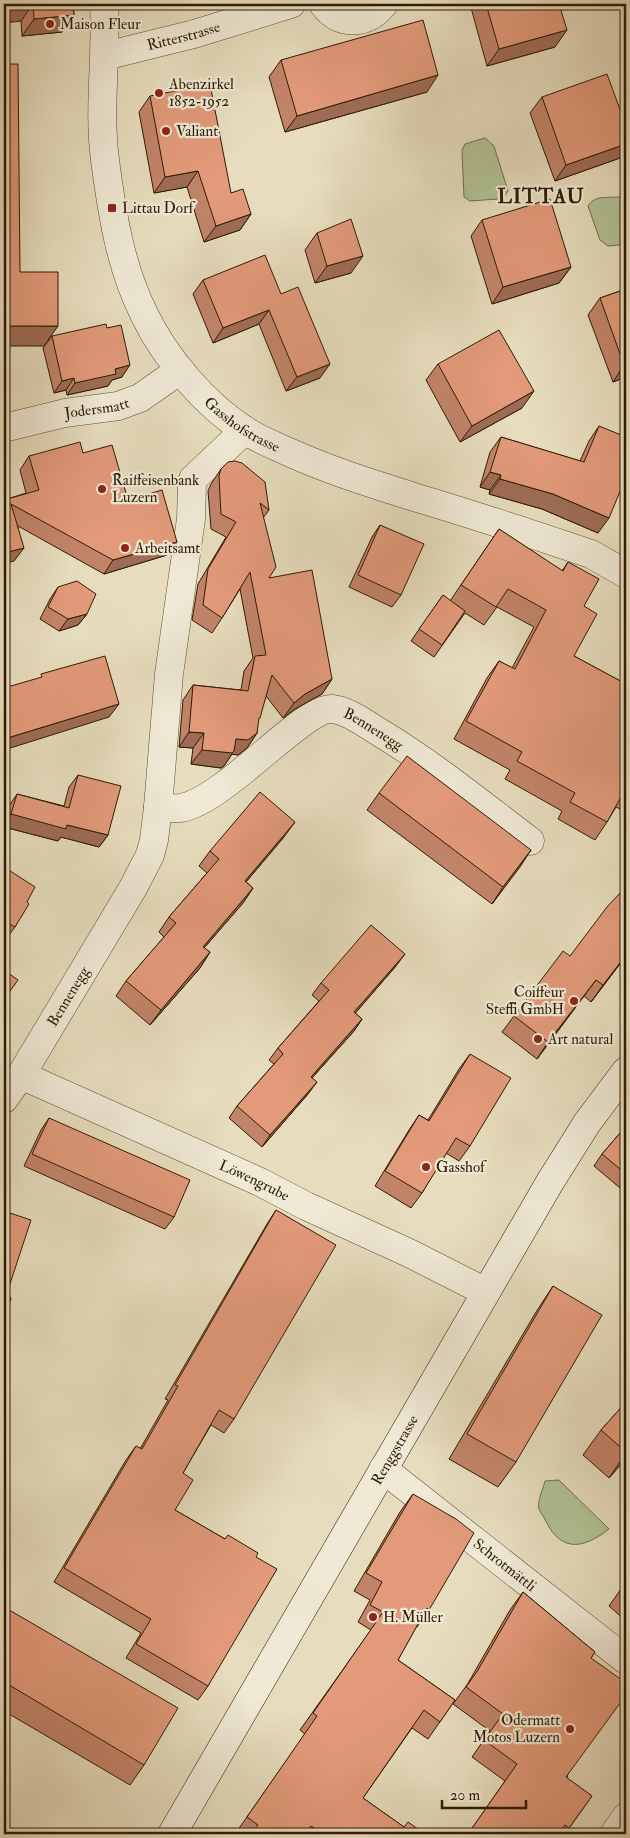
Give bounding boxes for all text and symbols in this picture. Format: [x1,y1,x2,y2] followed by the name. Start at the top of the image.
[60,15,141,34] place label: Maison Fleur
[145,17,222,55] street label: Ritterstrasse
[44,18,56,30] marker: Maison Fleur
[168,75,234,111] place label: Abenzirkel 1852-1952
[153,87,165,99] marker: Abenzirkel 1852-1952
[176,122,218,141] place label: Valiant
[160,125,172,137] marker: Valiant
[498,184,584,209] district label: LITTAU
[122,199,196,218] place label: Littau Dorf
[106,202,118,214] marker: Littau Dorf
[62,393,132,424] street label: Jodersmatt
[200,393,283,456] street label: Gasshofstrasse
[112,471,199,507] place label: Raiffeisenbank Luzern
[96,483,108,495] marker: Raiffeisenbank Luzern
[134,539,200,558] place label: Arbeitsamt
[119,542,131,554] marker: Arbeitsamt
[341,703,408,755] street label: Bennenegg
[43,962,94,1030] street label: Bennenegg
[486,983,564,1019] place label: Coiffeur Steffi GmbH
[568,995,580,1007] marker: Coiffeur Steffi GmbH
[547,1030,613,1049] place label: Art natural
[532,1033,544,1045] marker: Art natural
[216,1155,293,1205] street label: Löwengrube
[436,1158,487,1177] place label: Gasshof
[420,1161,432,1173] marker: Gasshof
[367,1411,422,1488] street label: Renggstrasse
[469,1534,540,1596] street label: Schrotmättli
[383,1608,443,1627] place label: H. Müller
[367,1611,379,1623] marker: H. Müller
[473,1711,560,1747] place label: Odermatt Motos Luzern
[564,1723,576,1735] marker: Odermatt Motos Luzern
[442,1778,526,1810] scale bar
[450,1786,480,1805] text: 20 m

